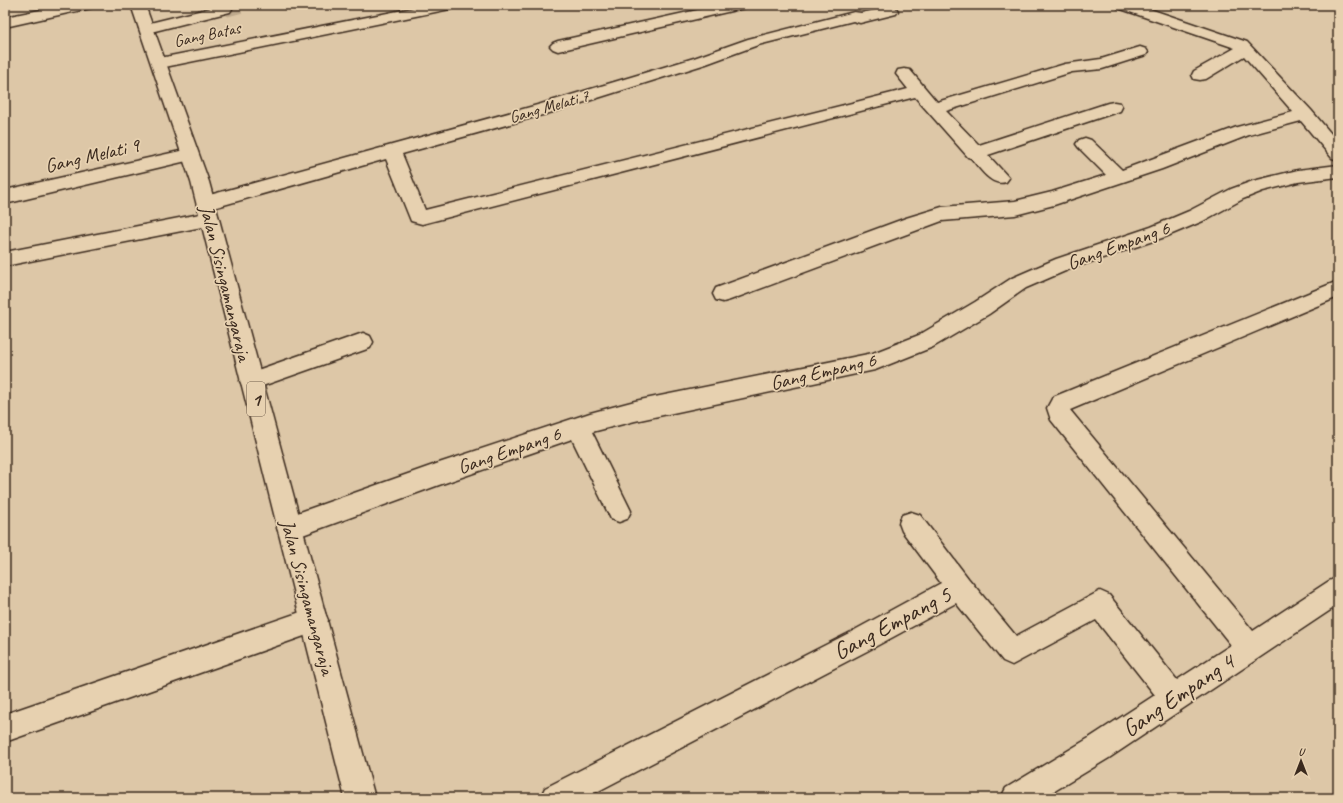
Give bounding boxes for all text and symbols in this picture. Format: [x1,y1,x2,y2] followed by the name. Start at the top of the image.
[172,17,244,52] street label: Gang Batas
[507,85,593,128] street label: Gang Melati 7
[42,132,144,178] street label: Gang Melati 9
[194,202,257,365] street label: Jalan Sisingamangaraja
[1063,215,1174,276] street label: Gang Empang 6
[768,347,879,396] street label: Gang Empang 6
[247,382,265,416] road number: 1
[454,421,565,480] street label: Gang Empang 6
[275,516,341,679] street label: Jalan Sisingamangaraja
[828,579,957,667] street label: Gang Empang 5
[1116,645,1242,743] street label: Gang Empang 4
[1281,741,1321,781] north arrow
[1298,744,1306,758] text: U

